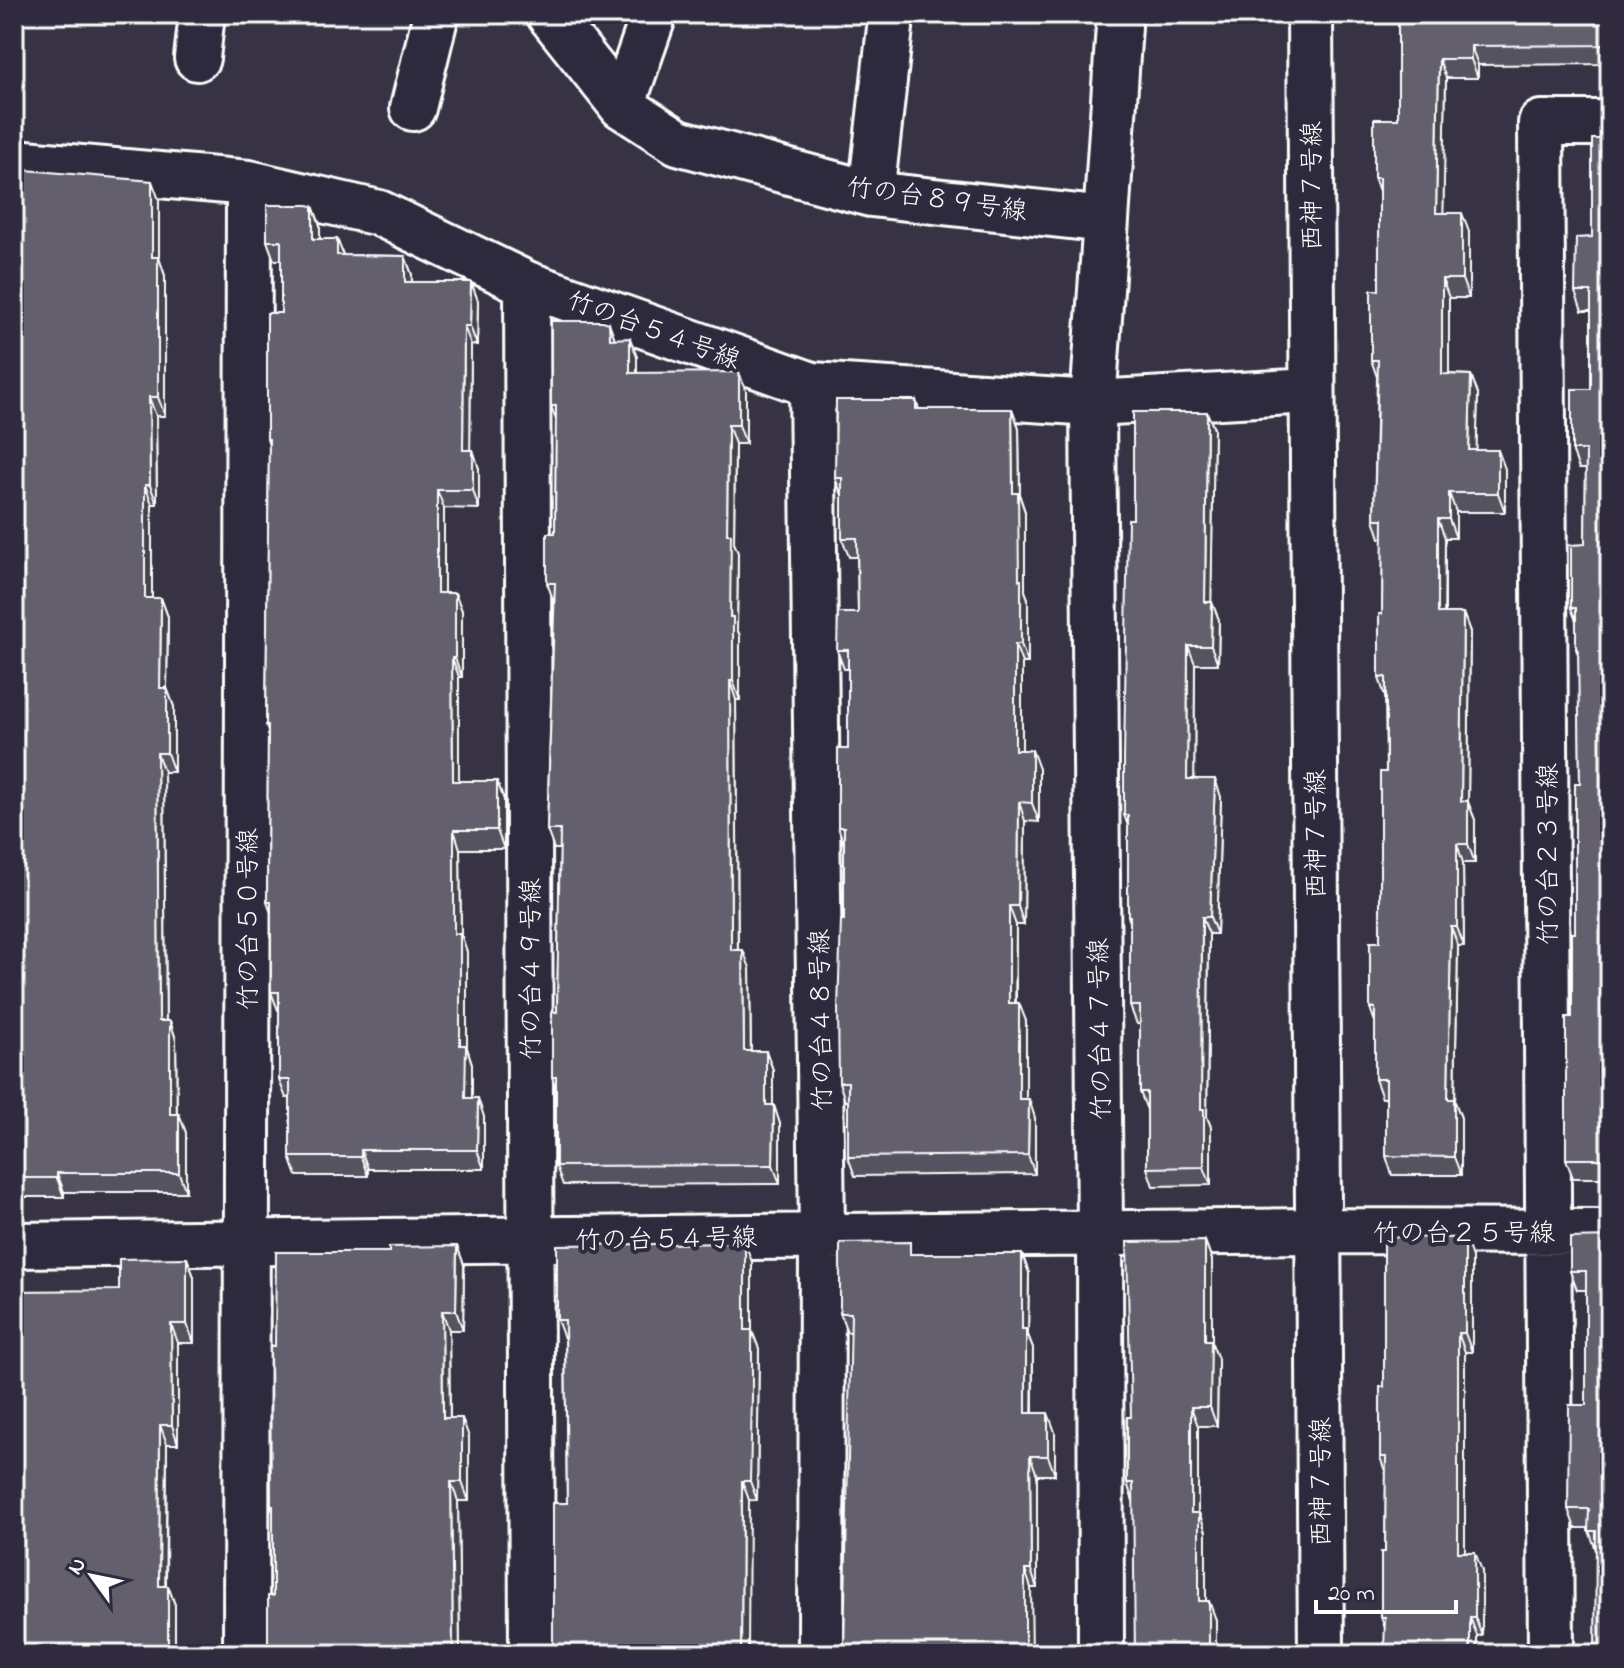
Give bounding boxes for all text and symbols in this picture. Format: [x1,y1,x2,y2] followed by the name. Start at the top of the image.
[1295,121,1333,251] street label: 西神７号線
[844,169,1029,232] street label: 竹の台８９号線
[561,283,745,381] street label: 竹の台５４号線
[1531,763,1569,945] street label: 竹の台２３号線
[1299,769,1337,899] street label: 西神７号線
[231,828,269,1010] street label: 竹の台５０号線
[514,878,552,1060] street label: 竹の台４９号線
[802,929,844,1111] street label: 竹の台４８号線
[1081,938,1123,1120] street label: 竹の台４７号線
[1373,1216,1555,1254] street label: 竹の台２５号線
[575,1220,757,1262] street label: 竹の台５４号線
[1304,1417,1342,1547] street label: 西神７号線
[52,1536,132,1616] north arrow
[60,1552,95,1582] text: N
[1316,1564,1456,1614] scale bar
[1328,1577,1375,1612] text: 20 m

